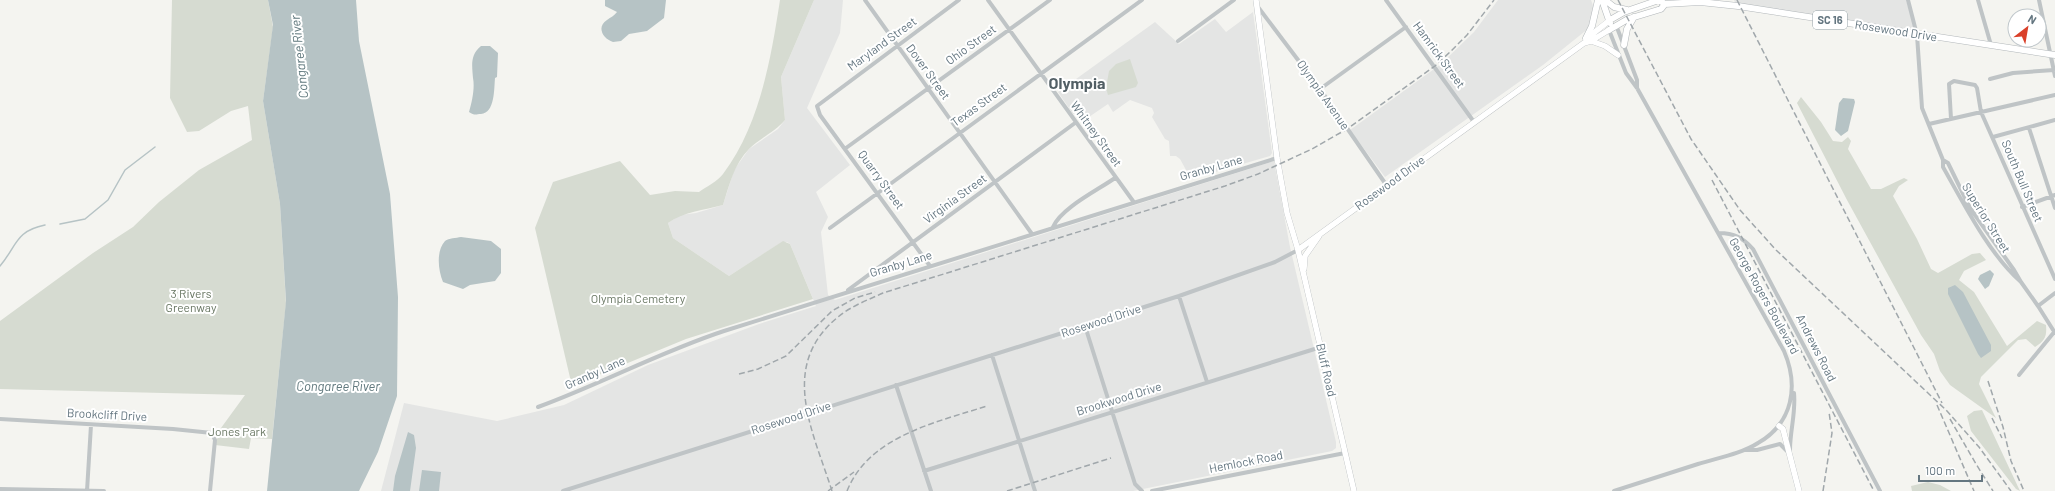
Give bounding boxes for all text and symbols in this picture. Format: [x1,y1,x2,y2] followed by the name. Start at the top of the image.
[2007,8,2047,48] north arrow
[1813,11,1847,29] road number: SC 16
[2026,12,2039,26] text: N
[844,13,919,73] street label: Maryland Street
[287,14,311,99] water label: Congaree River
[1854,17,1938,43] street label: Rosewood Drive
[1411,18,1469,90] street label: Hamrick Street
[943,21,998,67] street label: Ohio Street
[904,41,954,102] street label: Dover Street
[1295,57,1353,132] street label: Olympia Avenue
[1049,73,1105,92] district label: Olympia
[948,79,1009,129] street label: Texas Street
[1068,98,1125,169] street label: Whitney Street
[1999,138,2046,224] street label: South Bull Street
[856,147,908,212] street label: Quarry Street
[1178,151,1244,183] street label: Granby Lane
[1352,152,1427,212] street label: Rosewood Drive
[920,171,989,226] street label: Virginia Street
[1960,180,2014,255] street label: Superior Street
[1727,235,1803,356] street label: George Rogers Boulevard
[868,247,934,279] street label: Granby Lane
[166,286,217,314] park label: 3 Rivers Greenway
[591,291,686,305] park label: Olympia Cemetery
[1059,301,1142,340] street label: Rosewood Drive
[1794,312,1840,384] street label: Andrews Road
[1314,342,1340,398] street label: Bluff Road
[562,353,627,392] street label: Granby Lane
[296,378,380,394] water label: Congaree River
[1075,378,1163,418] street label: Brookwood Drive
[749,398,832,437] street label: Rosewood Drive
[67,405,148,423] street label: Brookcliff Drive
[208,424,266,438] park label: Jones Park
[1208,447,1284,475] street label: Hemlock Road
[1919,457,1982,483] scale bar
[1925,463,1955,477] text: 100 m

